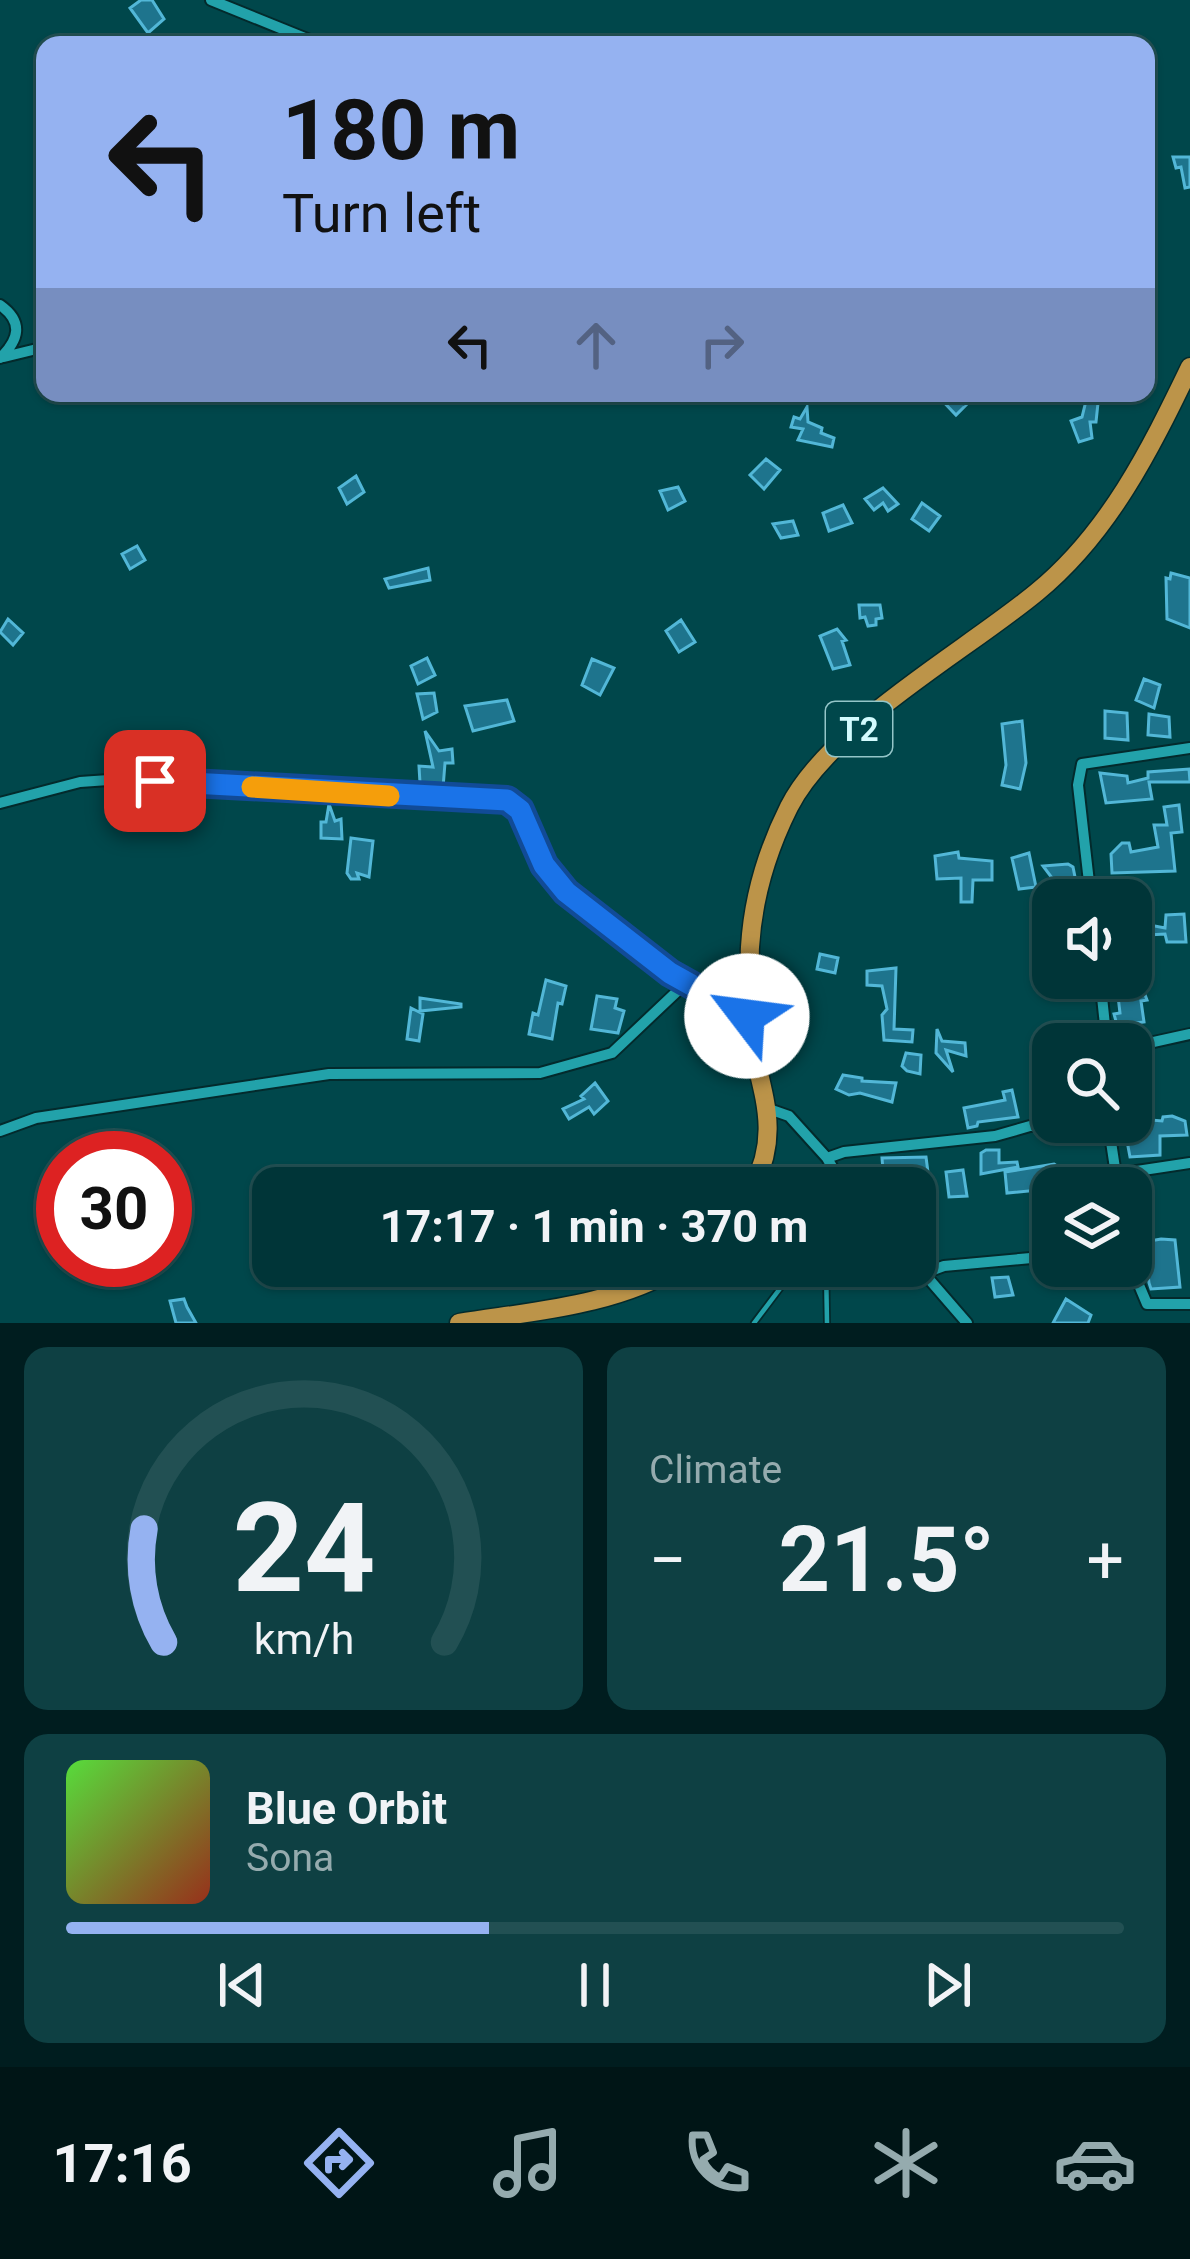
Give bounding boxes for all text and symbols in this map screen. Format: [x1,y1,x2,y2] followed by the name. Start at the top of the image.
[282,81,520,180] text: 180 m
[84,84,240,240] icon: left
[282,182,481,245] text: Turn left
[437,312,503,378] icon: left
[563,312,629,378] icon: ahead
[689,312,755,378] icon: right
[826,702,892,756] road number: T2
[104,730,206,832] pin
[122,748,188,814] icon: arrive
[1032,879,1152,1287] map controls
[1032,879,1152,999] button: sound
[684,953,810,1079] position arrow
[1032,1023,1152,1143] button: search
[36,1131,192,1287] speed limit sign: 30
[1032,1167,1152,1287] button: layers
[380,1200,808,1253] text: 17:17 · 1 min · 370 m
[649,1447,782,1493] text: Climate
[232,1475,375,1621] text: 24
[779,1508,995,1613] text: 21.5°
[649,1522,687,1599] text: −
[1087,1522,1124,1599] text: +
[253,1613,354,1663] text: km/h
[246,1782,447,1835] text: Blue Orbit
[246,1835,334,1881] text: Sona
[209,1952,275,2018] icon: previous
[562,1952,628,2018] icon: pause
[915,1952,981,2018] icon: next
[297,2121,381,2205] icon: directions
[486,2121,570,2205] icon: music
[675,2121,759,2205] icon: phone
[864,2121,948,2205] icon: climate
[1053,2121,1137,2205] icon: car
[53,2132,192,2195] text: 17:16

